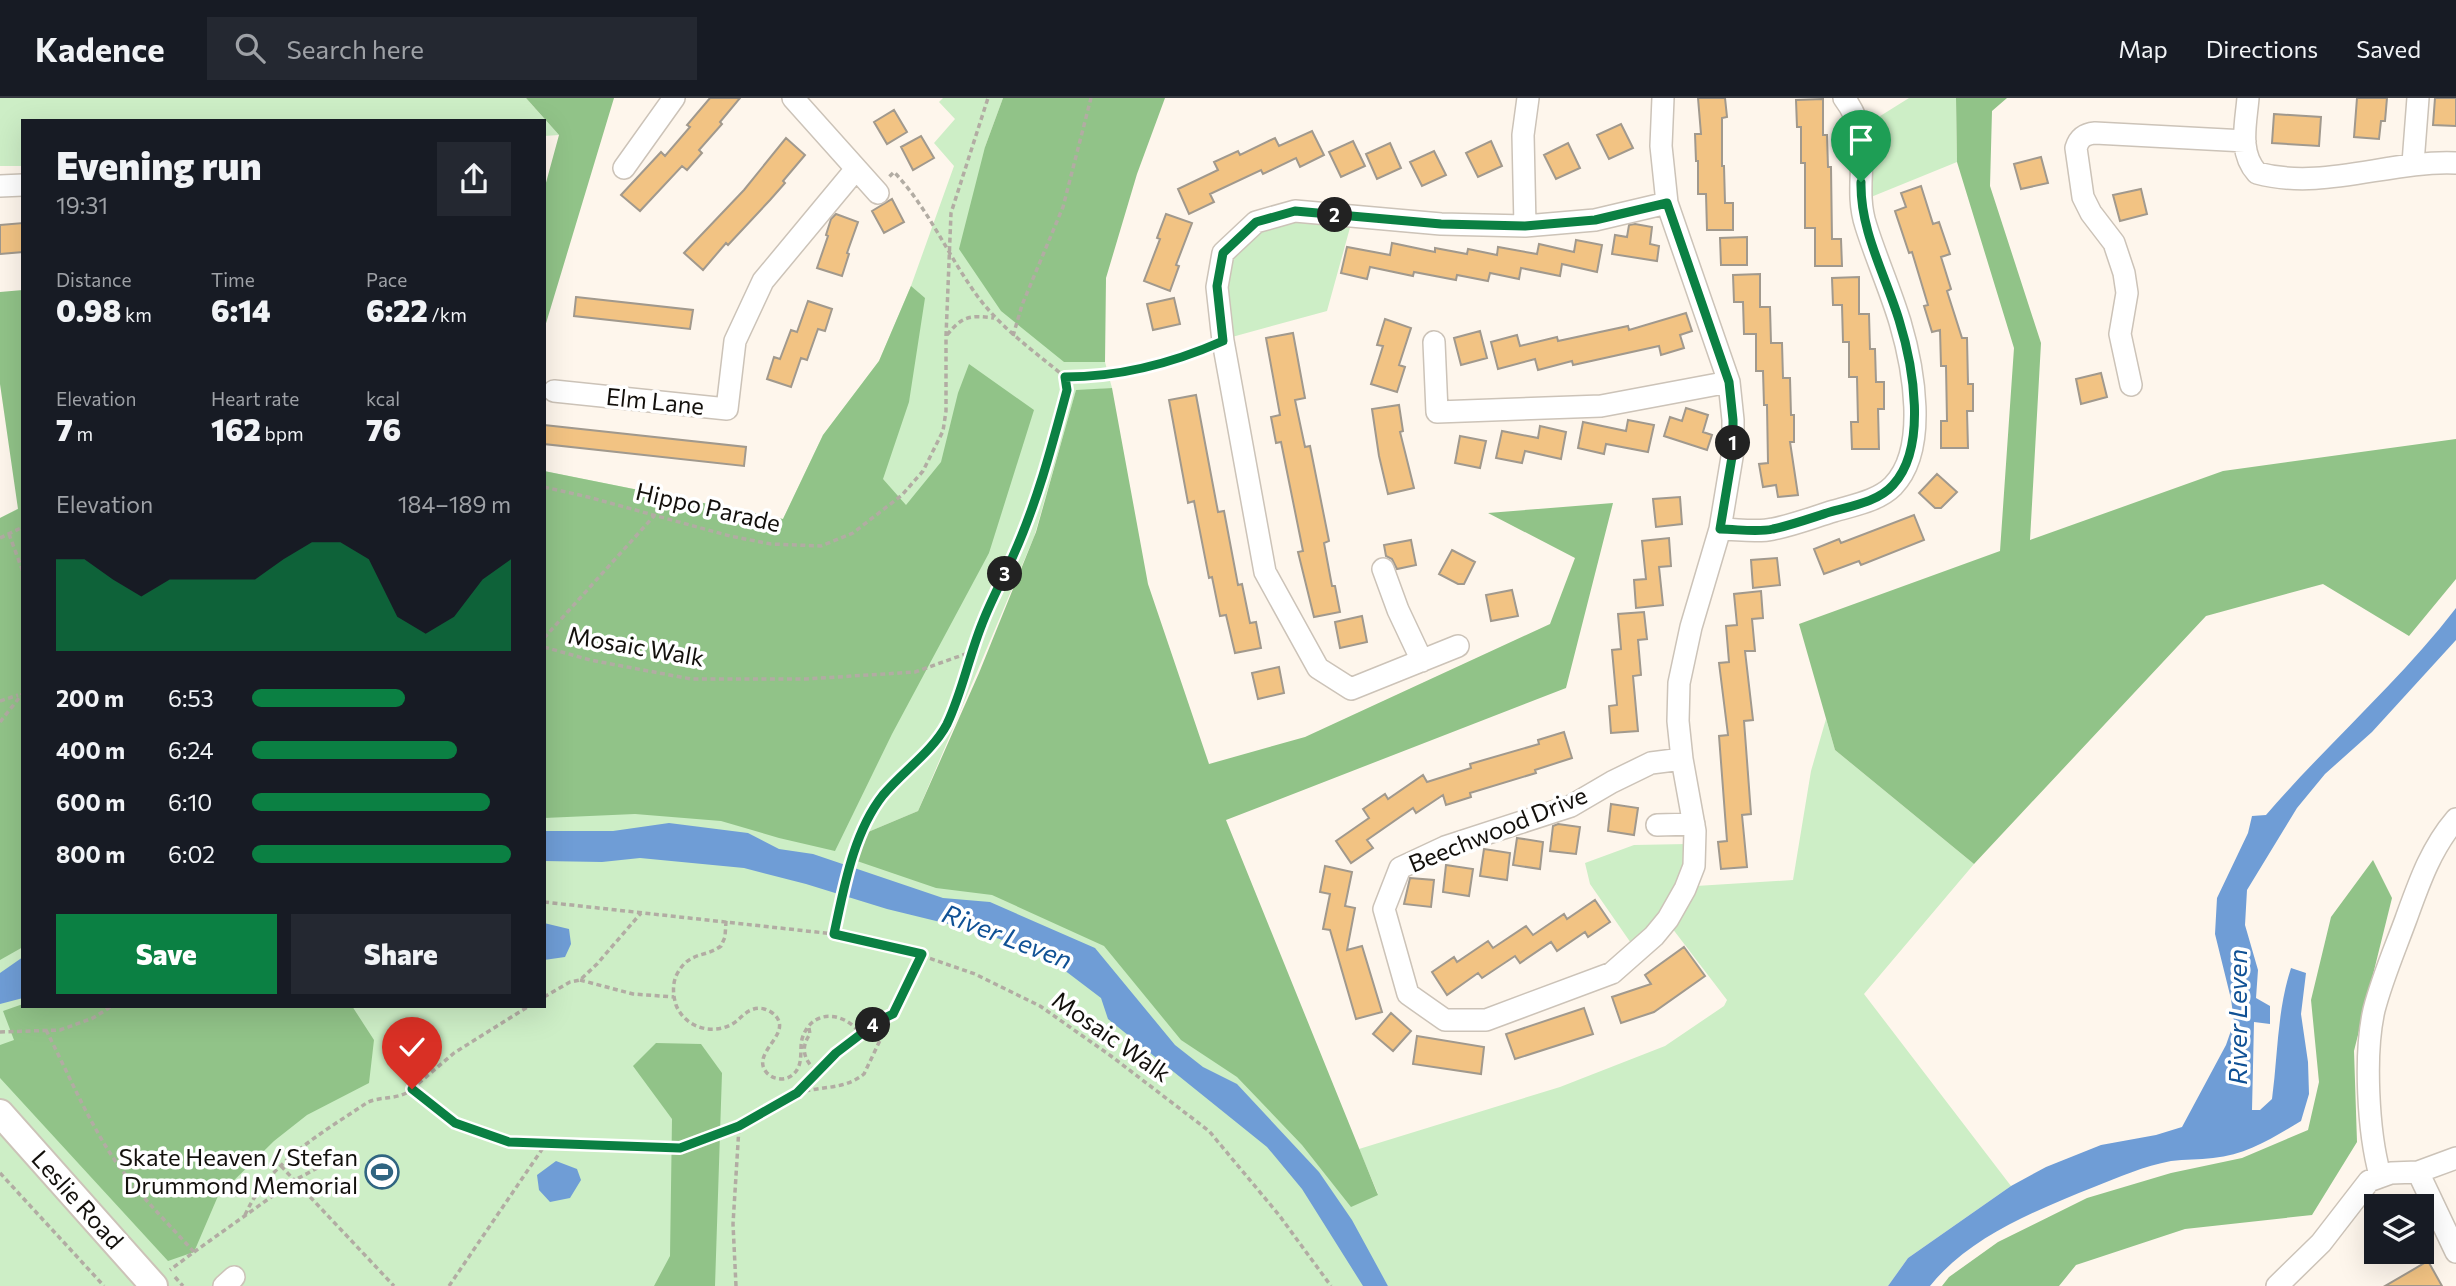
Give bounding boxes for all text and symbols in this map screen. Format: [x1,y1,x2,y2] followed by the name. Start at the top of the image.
[207,17,697,80] search box
[35,28,165,69] text: Kadence
[231,29,269,67] icon: search
[287,33,424,64] text: Search here
[2118,34,2168,63] text: Map
[2206,34,2318,63] text: Directions
[2356,34,2421,63] text: Saved
[1831,110,1891,182] pin
[1842,121,1880,159] icon: arrive
[56,141,262,188] text: Evening run
[437,142,511,216] button: share
[56,191,108,219] text: 19:31
[1318,198,1352,232] pin: 2
[1329,203,1340,226] text: 2
[56,268,132,291] text: Distance
[211,268,255,291] text: Time
[366,268,407,291] text: Pace
[56,291,121,328] text: 0.98
[211,291,271,328] text: 6:14
[366,291,428,328] text: 6:22
[121,303,152,326] text: km
[428,303,467,326] text: /km
[605,381,706,420] street label: Elm Lane
[56,387,136,410] text: Elevation
[211,387,299,410] text: Heart rate
[366,387,400,410] text: kcal
[56,410,73,447] text: 7
[211,410,261,447] text: 162
[366,410,401,447] text: 76
[73,422,93,445] text: m
[261,422,303,445] text: bpm
[1716,426,1750,460] pin: 1
[1728,431,1737,454] text: 1
[633,476,783,537] street label: Hippo Parade
[56,490,153,518] text: Elevation
[398,490,511,518] text: 184–189 m
[988,556,1023,592] pin: 3
[999,562,1010,585] text: 3
[566,619,707,672] street label: Mosaic Walk
[56,684,124,712] text: 200 m
[168,684,214,712] text: 6:53
[56,736,125,764] text: 400 m
[168,736,214,764] text: 6:24
[1404,780,1591,878] street label: Beechwood Drive
[56,788,125,816] text: 600 m
[168,788,212,816] text: 6:10
[56,840,125,868] text: 800 m
[168,840,215,868] text: 6:02
[938,897,1077,974] water label: River Leven
[56,914,277,994] button: Save
[291,914,511,994] button: Share
[2221,949,2252,1085] water label: River Leven
[1047,984,1177,1087] street label: Mosaic Walk
[856,1007,890,1042] pin: 4
[867,1013,878,1036] text: 4
[382,1017,442,1089] pin
[393,1028,431,1066] icon: check
[119,1142,358,1199] place label: Skate Heaven / Stefan Drummond Memorial
[26,1144,130,1254] street label: Leslie Road
[363,1153,401,1191] sports icon: Skate Heaven / Stefan Drummond Memorial
[2364,1194,2434,1264] map controls
[2364,1194,2434,1264] button: layers

